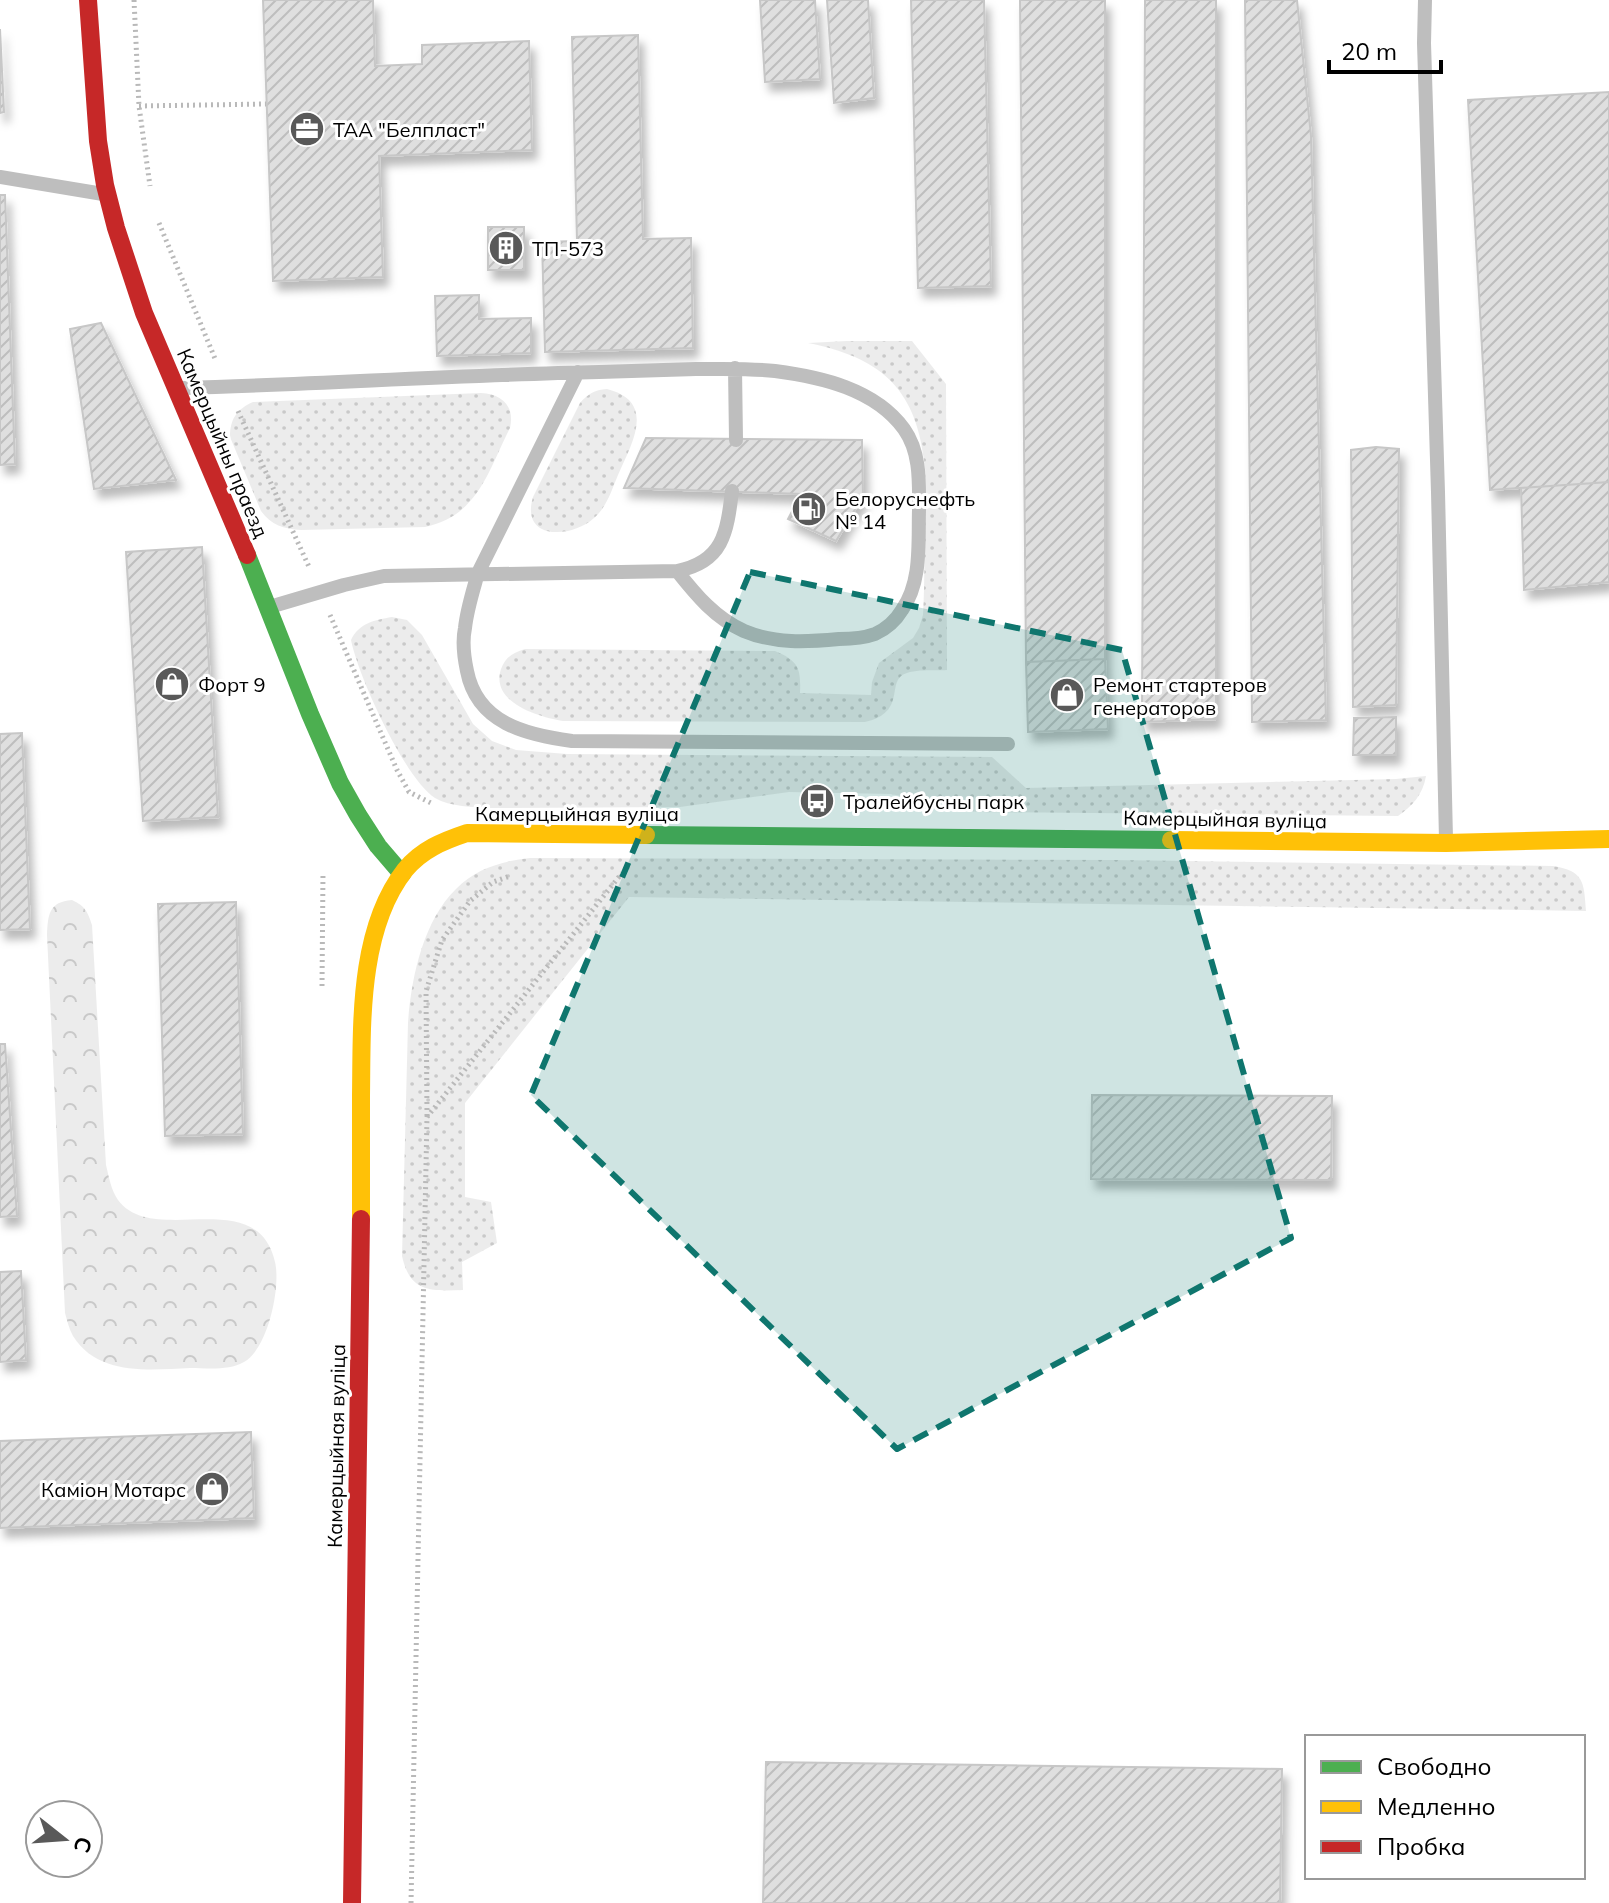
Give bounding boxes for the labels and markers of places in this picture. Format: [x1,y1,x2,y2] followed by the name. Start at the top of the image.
[288,110,326,148] office icon: ТАА "Белпласт"
[333,117,485,142] place label: ТАА "Белпласт"
[487,229,525,267] building icon: ТП-573
[532,236,604,261] place label: ТП-573
[835,486,975,534] place label: Белоруснефть № 14
[790,490,828,528] fuel station icon: Белоруснефть № 14
[153,665,191,703] shop icon: Форт 9
[198,672,266,697] place label: Форт 9
[1093,672,1267,720] place label: Ремонт стартеров генераторов
[1048,676,1086,714] shop icon: Ремонт стартеров генераторов
[798,782,836,820] bus stop icon: Тралейбусны парк
[843,789,1024,814] place label: Тралейбусны парк
[193,1470,231,1508] shop icon: Каміон Мотарс
[41,1477,186,1502] place label: Каміон Мотарс

